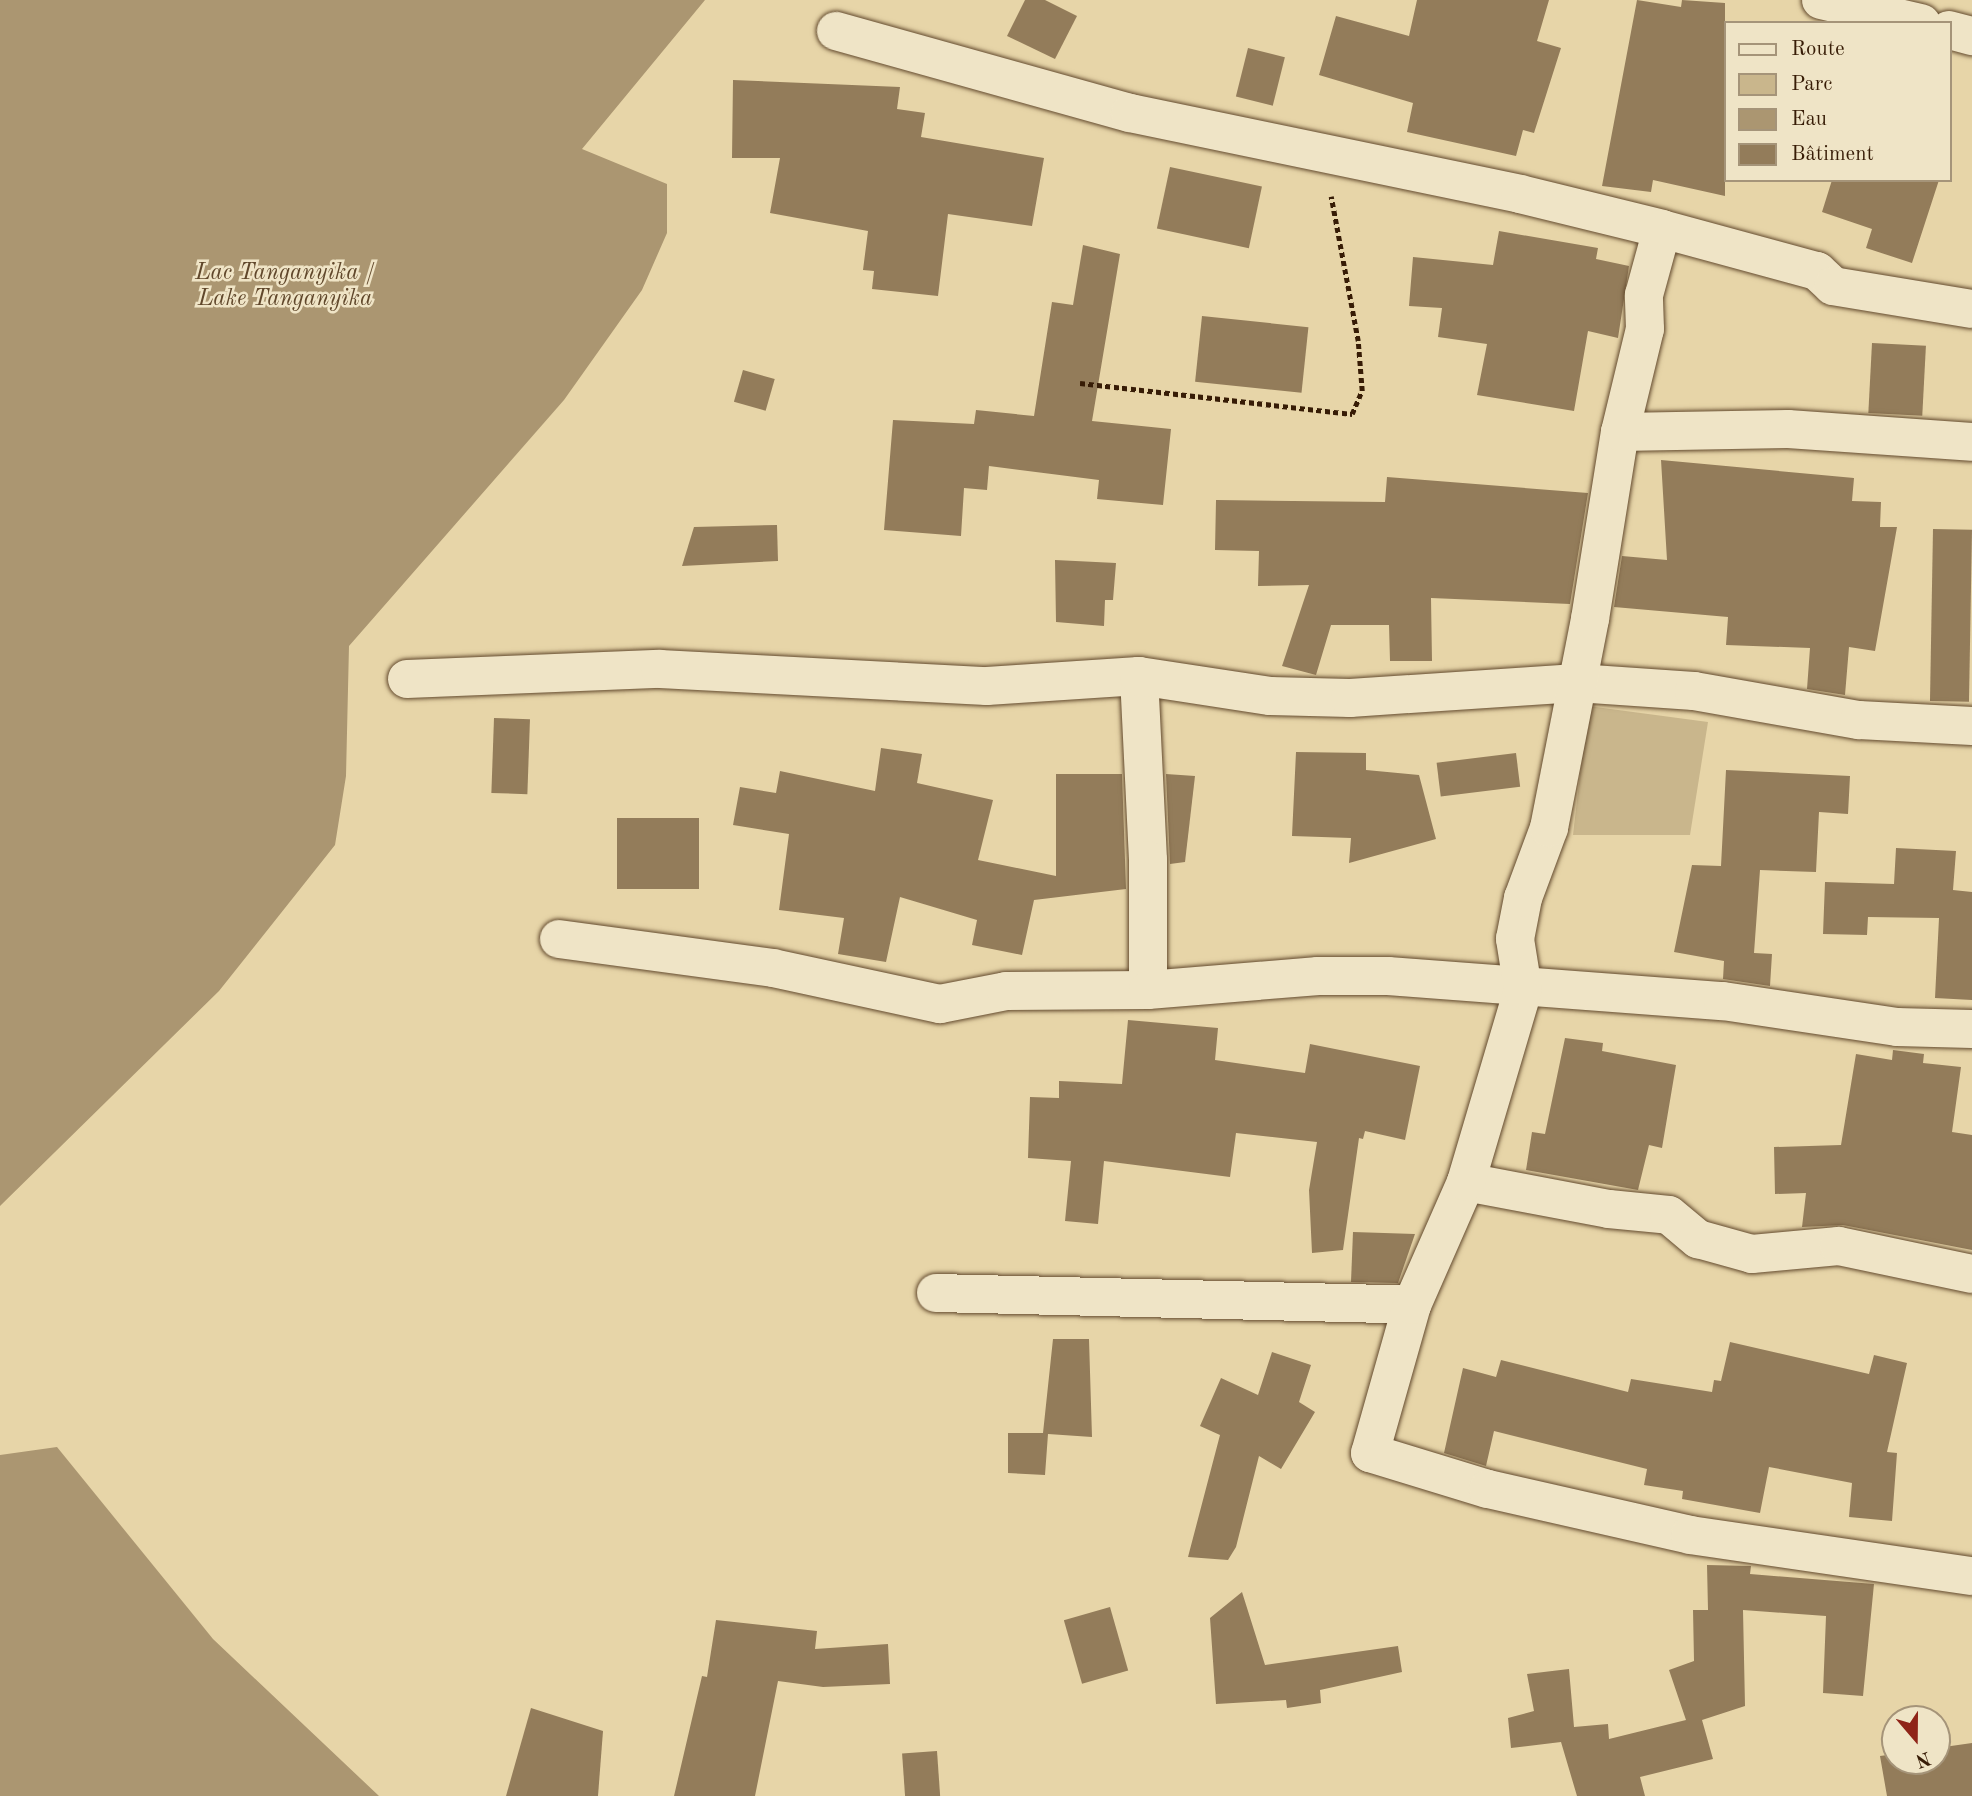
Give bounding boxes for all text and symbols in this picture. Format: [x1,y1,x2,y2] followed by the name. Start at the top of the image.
[1724,21,1951,182] legend
[1791,39,1845,60] text: Route
[1791,74,1833,95] text: Parc
[1791,109,1827,130] text: Eau
[1791,144,1874,165] text: Bâtiment
[195,259,375,313] water label: Lac Tanganyika / Lake Tanganyika
[1881,1705,1951,1775] north arrow
[1913,1747,1933,1770] text: N

